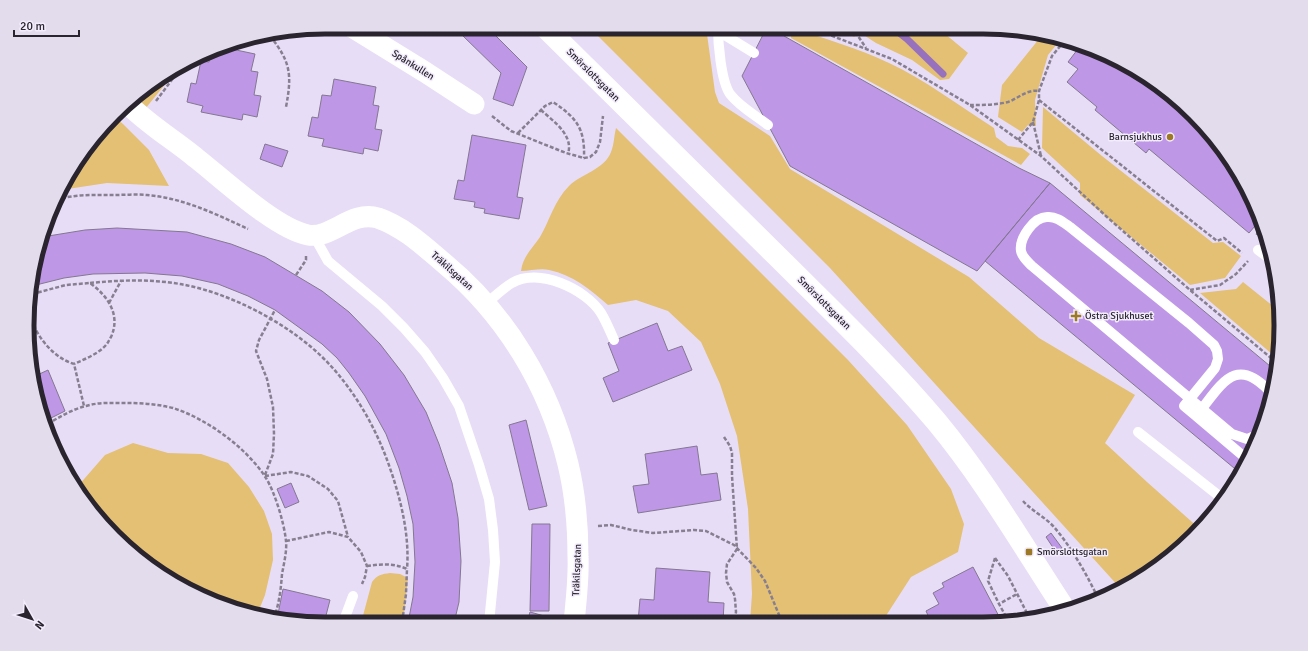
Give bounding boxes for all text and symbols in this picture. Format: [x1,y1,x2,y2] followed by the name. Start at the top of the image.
[14,12,79,38] scale bar
[20,19,45,34] text: 20 m
[564,46,622,104] street label: Smörslottsgatan
[390,47,436,83] street label: Spånkullen
[1109,131,1163,143] place label: Barnsjukhus
[1165,132,1175,142] marker: Barnsjukhus
[429,249,475,293] street label: Träkilsgatan
[795,274,853,332] street label: Smörslottsgatan
[1070,310,1082,322] marker: Östra Sjukhuset
[1085,310,1153,322] place label: Östra Sjukhuset
[570,544,584,596] street label: Träkilsgatan
[1037,546,1107,558] place label: Smörslottsgatan
[1024,547,1034,557] marker: Smörslottsgatan
[12,599,52,639] north arrow
[32,618,47,632] text: N

